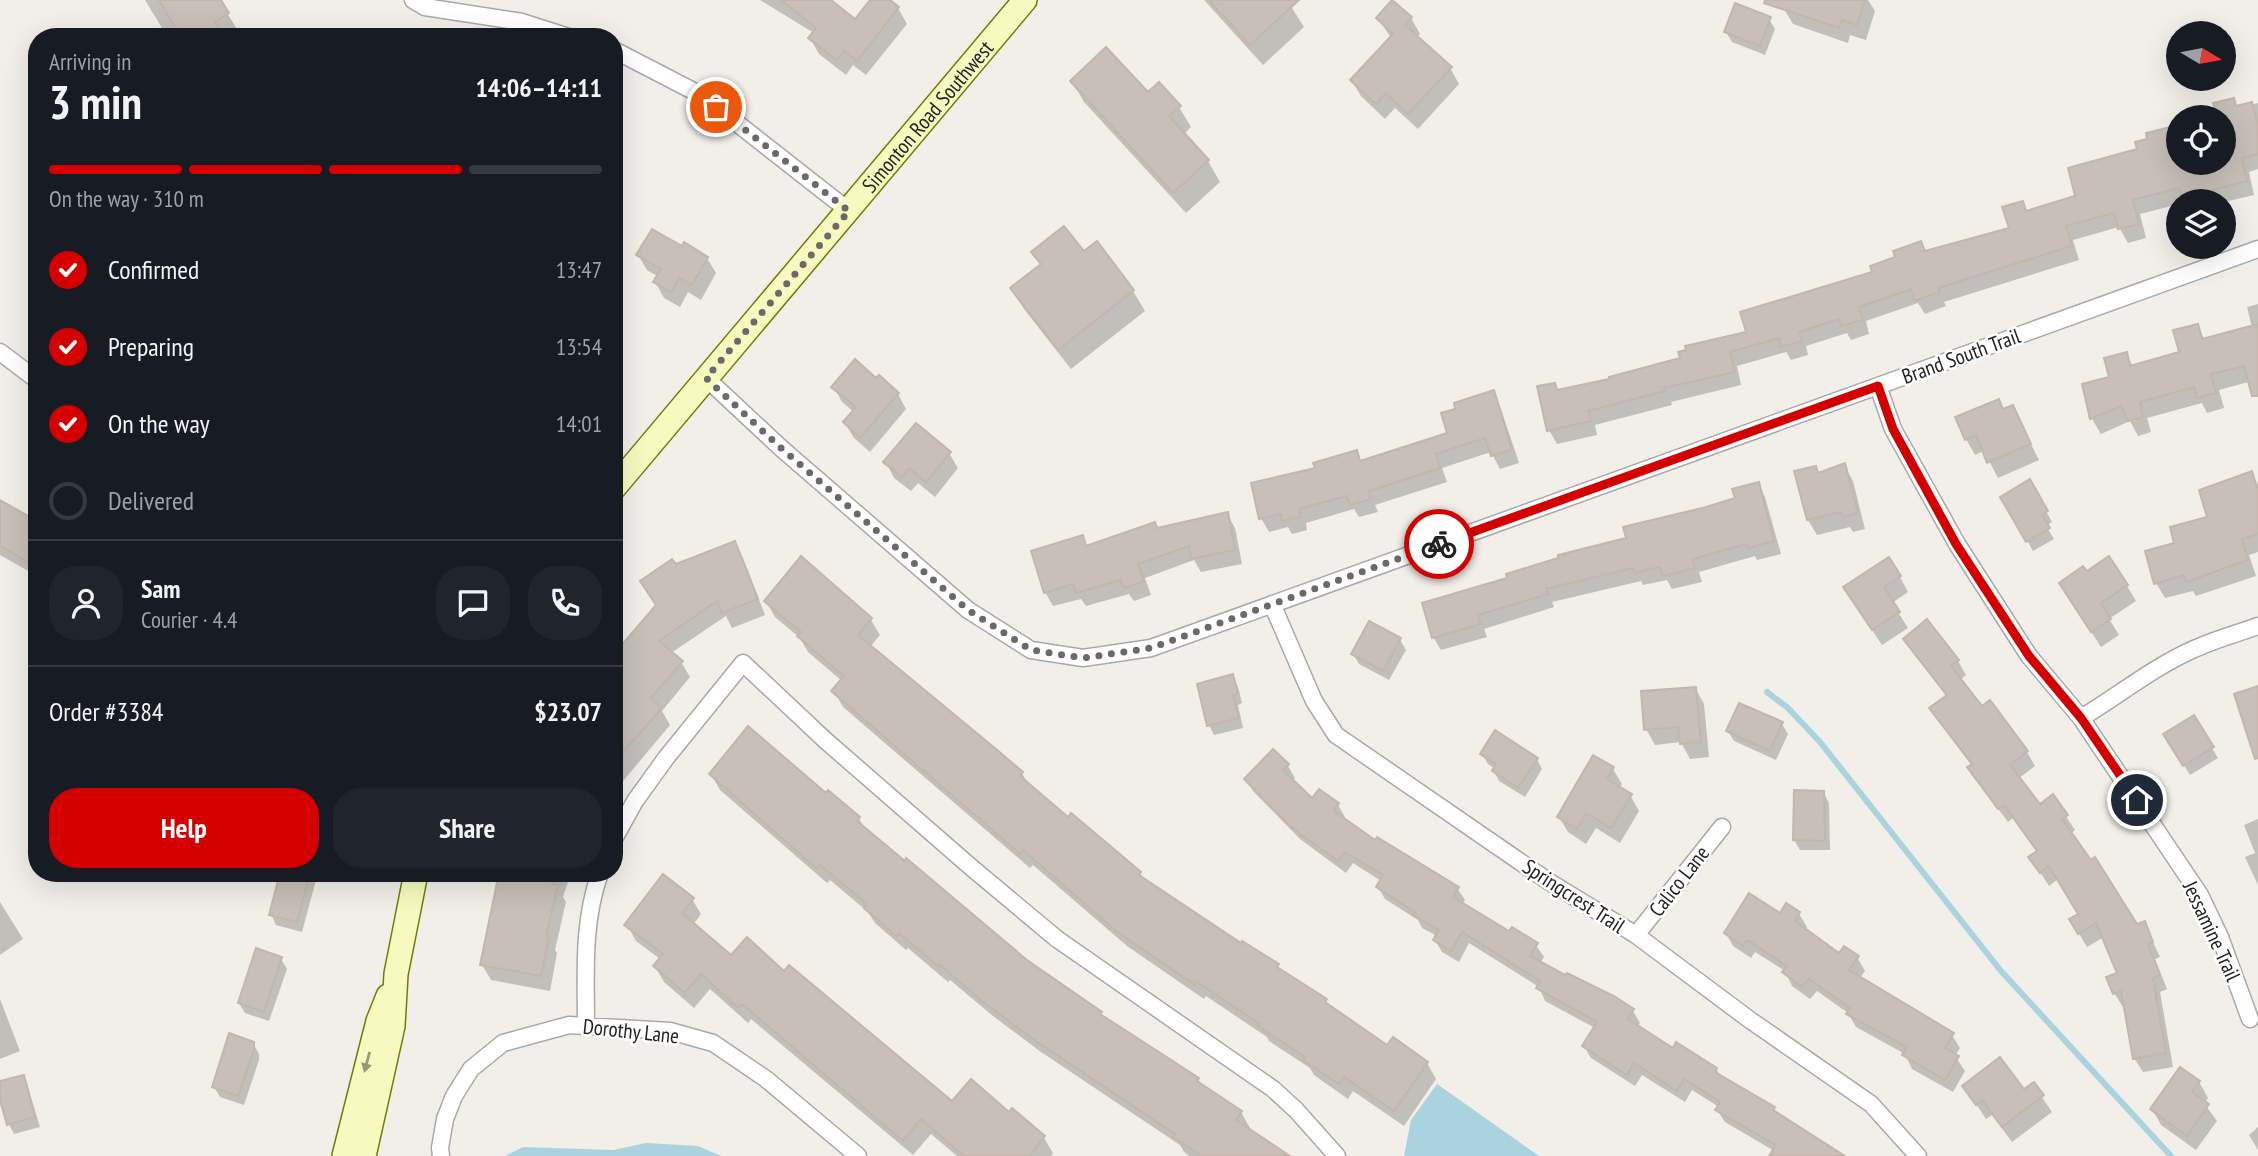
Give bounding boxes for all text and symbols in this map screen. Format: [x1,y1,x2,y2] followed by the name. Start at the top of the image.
[2166,21,2236,91] north arrow
[2166,21,2236,259] map controls
[855,35,999,198] street label: Simonton Road Southwest
[49,47,131,76] text: Arriving in
[475,71,602,104] text: 14:06–14:11
[49,72,142,132] text: 3 min
[686,77,746,137] pin
[697,88,735,126] icon: bag
[2166,105,2236,175] button: locate
[49,184,204,213] text: On the way · 310 m
[2166,189,2236,259] button: layers
[49,251,87,289] icon: check
[108,253,199,286] text: Confirmed
[556,255,602,284] text: 13:47
[1898,322,2024,390] street label: Brand South Trail
[49,328,87,366] icon: check
[108,330,194,363] text: Preparing
[556,332,602,361] text: 13:54
[49,405,87,443] icon: check
[108,407,210,440] text: On the way
[556,409,602,438] text: 14:01
[108,484,194,517] text: Delivered
[1404,509,1474,579] courier
[1420,525,1458,563] icon: bike
[49,566,123,640] button: person
[436,566,510,640] button: chat
[528,566,602,640] button: phone
[141,572,180,605] text: Sam
[141,605,237,634] text: Courier · 4.4
[49,695,164,728] text: Order #3384
[534,695,602,728] text: $23.07
[2107,770,2167,830] pin
[2118,781,2156,819] icon: home
[49,788,319,868] button: Help
[333,788,602,868] button: Share
[1643,840,1715,922] street label: Calico Lane
[1518,853,1630,939] street label: Springcrest Trail
[2177,876,2247,986] street label: Jessamine Trail
[582,1013,680,1049] street label: Dorothy Lane
[361,1051,372,1073] one-way arrow

